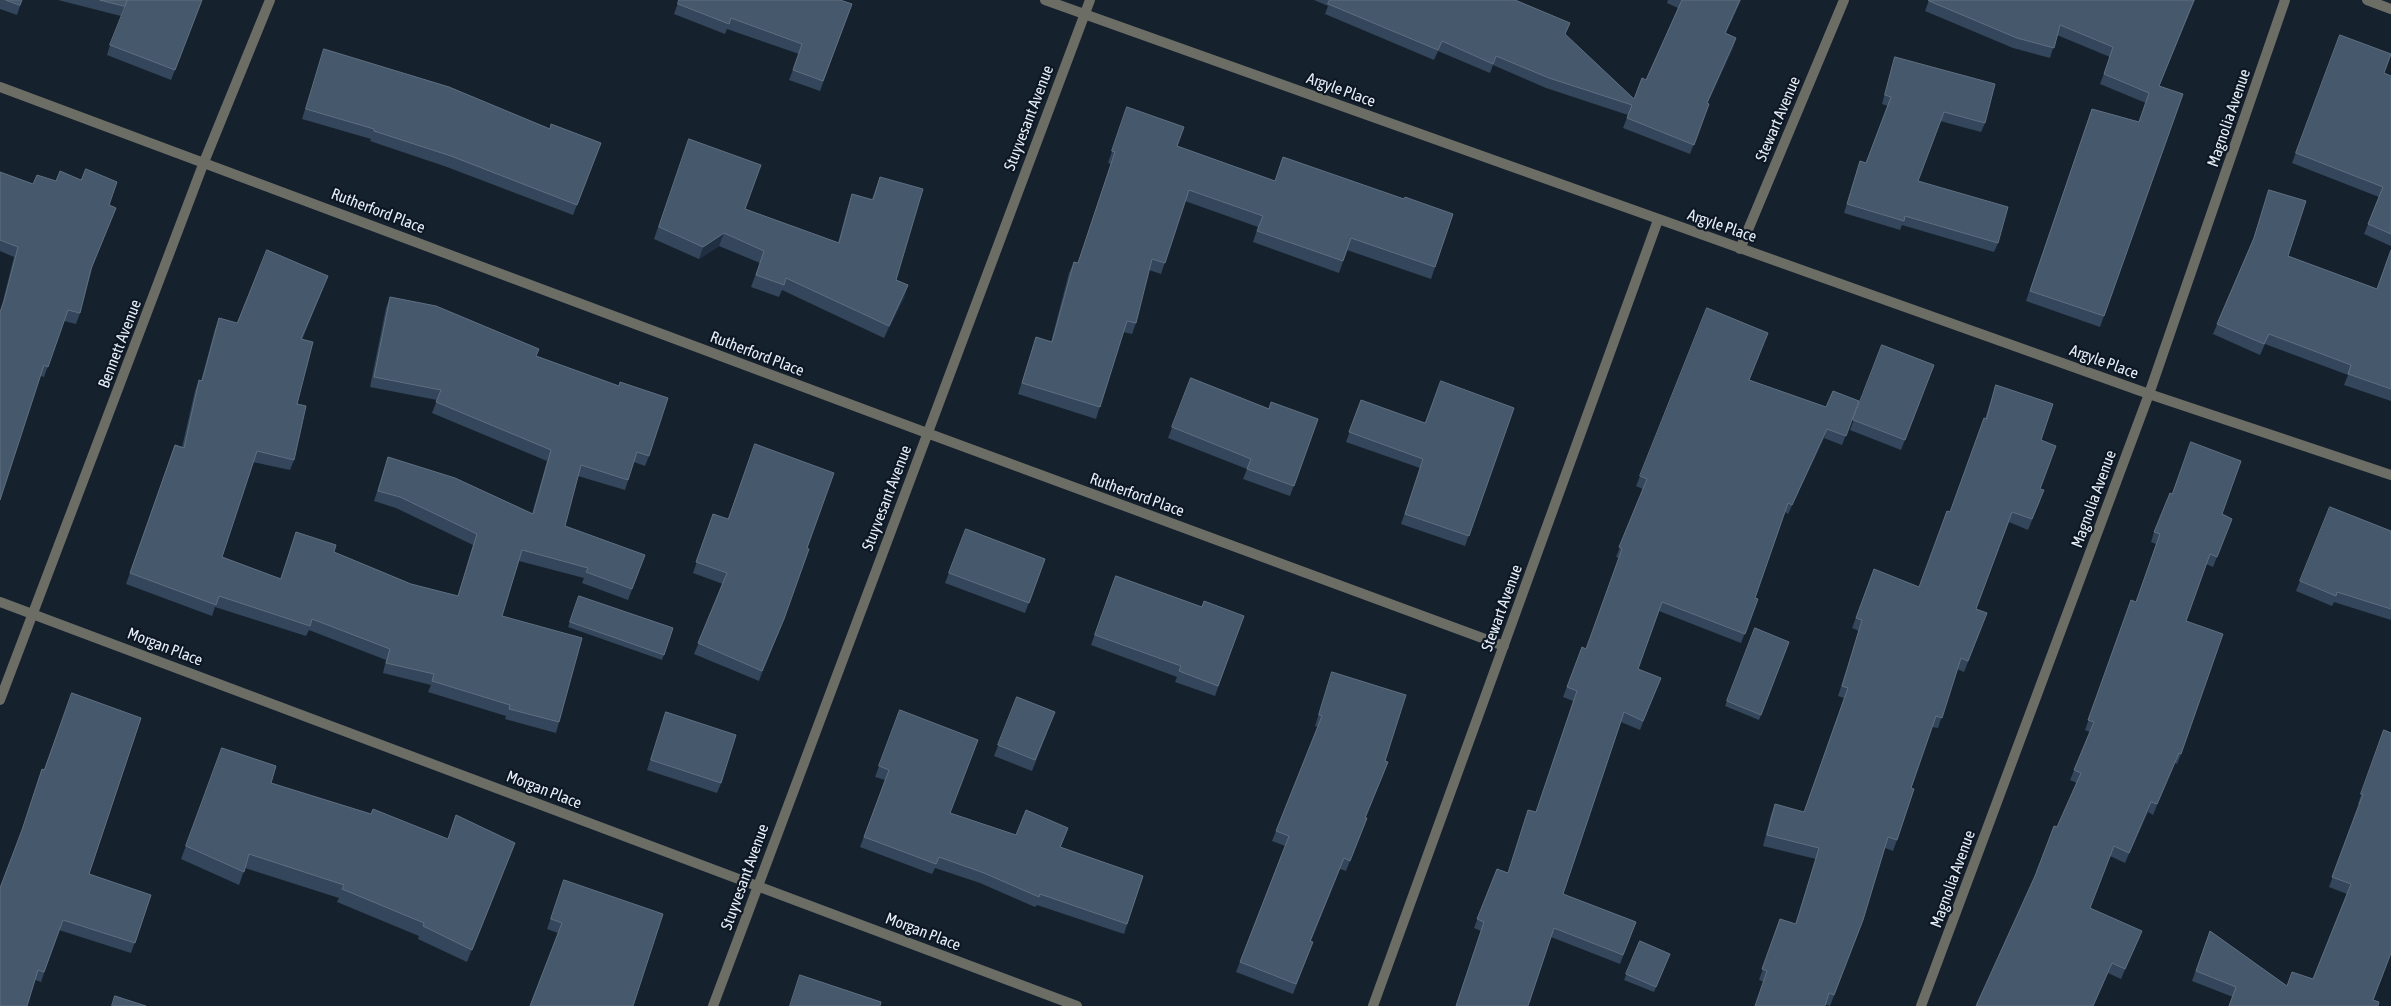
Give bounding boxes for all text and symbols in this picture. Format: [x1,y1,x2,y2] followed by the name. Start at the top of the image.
[1000,63,1058,173] street label: Stuyvesant Avenue
[2203,67,2255,169] street label: Magnolia Avenue
[1304,69,1378,111] street label: Argyle Place
[1751,73,1805,165] street label: Stewart Avenue
[328,184,428,238] street label: Rutherford Place
[1685,205,1759,247] street label: Argyle Place
[94,297,146,391] street label: Bennett Avenue
[707,327,807,381] street label: Rutherford Place
[2067,341,2141,383] street label: Argyle Place
[858,443,916,553] street label: Stuyvesant Avenue
[2068,448,2120,550] street label: Magnolia Avenue
[1087,469,1187,521] street label: Rutherford Place
[1477,562,1527,654] street label: Stewart Avenue
[125,624,205,670] street label: Morgan Place
[504,767,584,813] street label: Morgan Place
[717,821,773,933] street label: Stuyvesant Avenue
[1927,828,1979,930] street label: Magnolia Avenue
[883,909,963,955] street label: Morgan Place

